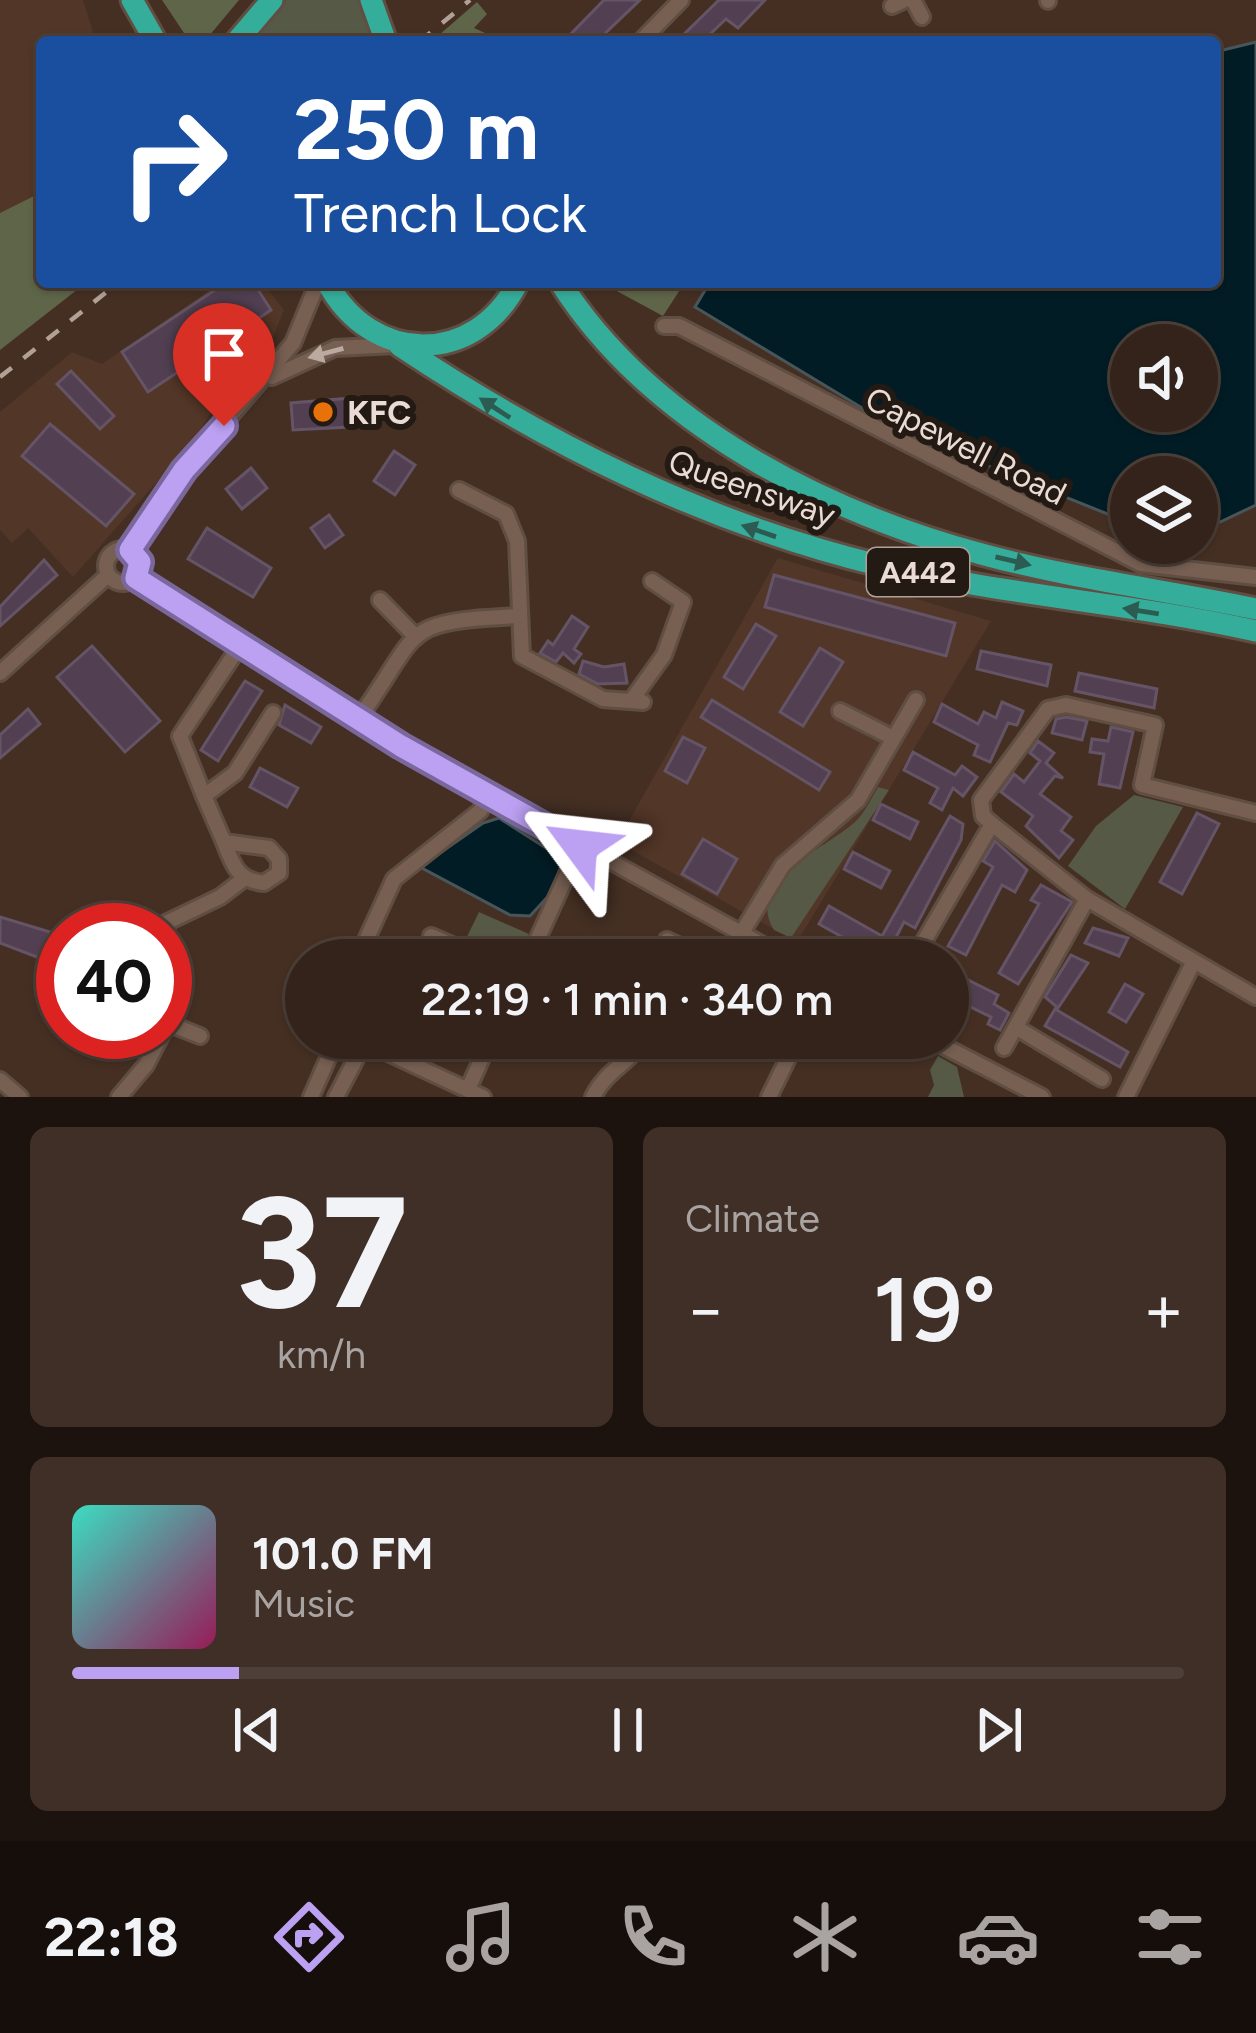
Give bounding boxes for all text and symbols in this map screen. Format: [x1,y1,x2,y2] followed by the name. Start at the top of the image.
[294,79,539,180] text: 250 m
[96,84,252,240] icon: right
[294,181,587,246] text: Trench Lock
[173,303,275,426] pin
[191,321,257,387] icon: arrive
[1110,324,1218,564] map controls
[1110,324,1218,432] button: sound
[307,344,344,363] one-way arrow
[859,379,1073,513] street label: Capewell Road
[347,393,411,432] place label: KFC
[478,398,512,419] one-way arrow
[310,399,336,425] marker: KFC
[664,441,841,535] street label: Queensway
[1110,456,1218,564] button: layers
[741,521,777,539] one-way arrow
[867,548,969,596] road number: A442
[994,553,1032,572] one-way arrow
[1121,602,1159,620] one-way arrow
[517,783,643,909] position arrow
[36,903,192,1059] speed limit sign: 40
[421,972,833,1026] text: 22:19 · 1 min · 340 m
[235,1159,408,1346] text: 37
[685,1195,820,1242] text: Climate
[873,1255,996,1364] text: 19°
[685,1269,726,1349] text: −
[1143,1269,1184,1349] text: +
[277,1331,366,1378] text: km/h
[252,1526,434,1580] text: 101.0 FM
[252,1580,355,1627] text: Music
[224,1697,290,1763] icon: previous
[595,1697,661,1763] icon: pause
[966,1697,1032,1763] icon: next
[267,1895,351,1979] icon: directions
[439,1895,523,1979] icon: music
[611,1895,695,1979] icon: phone
[783,1895,867,1979] icon: climate
[956,1895,1040,1979] icon: car
[1128,1895,1212,1979] icon: filters
[44,1905,179,1970] text: 22:18

